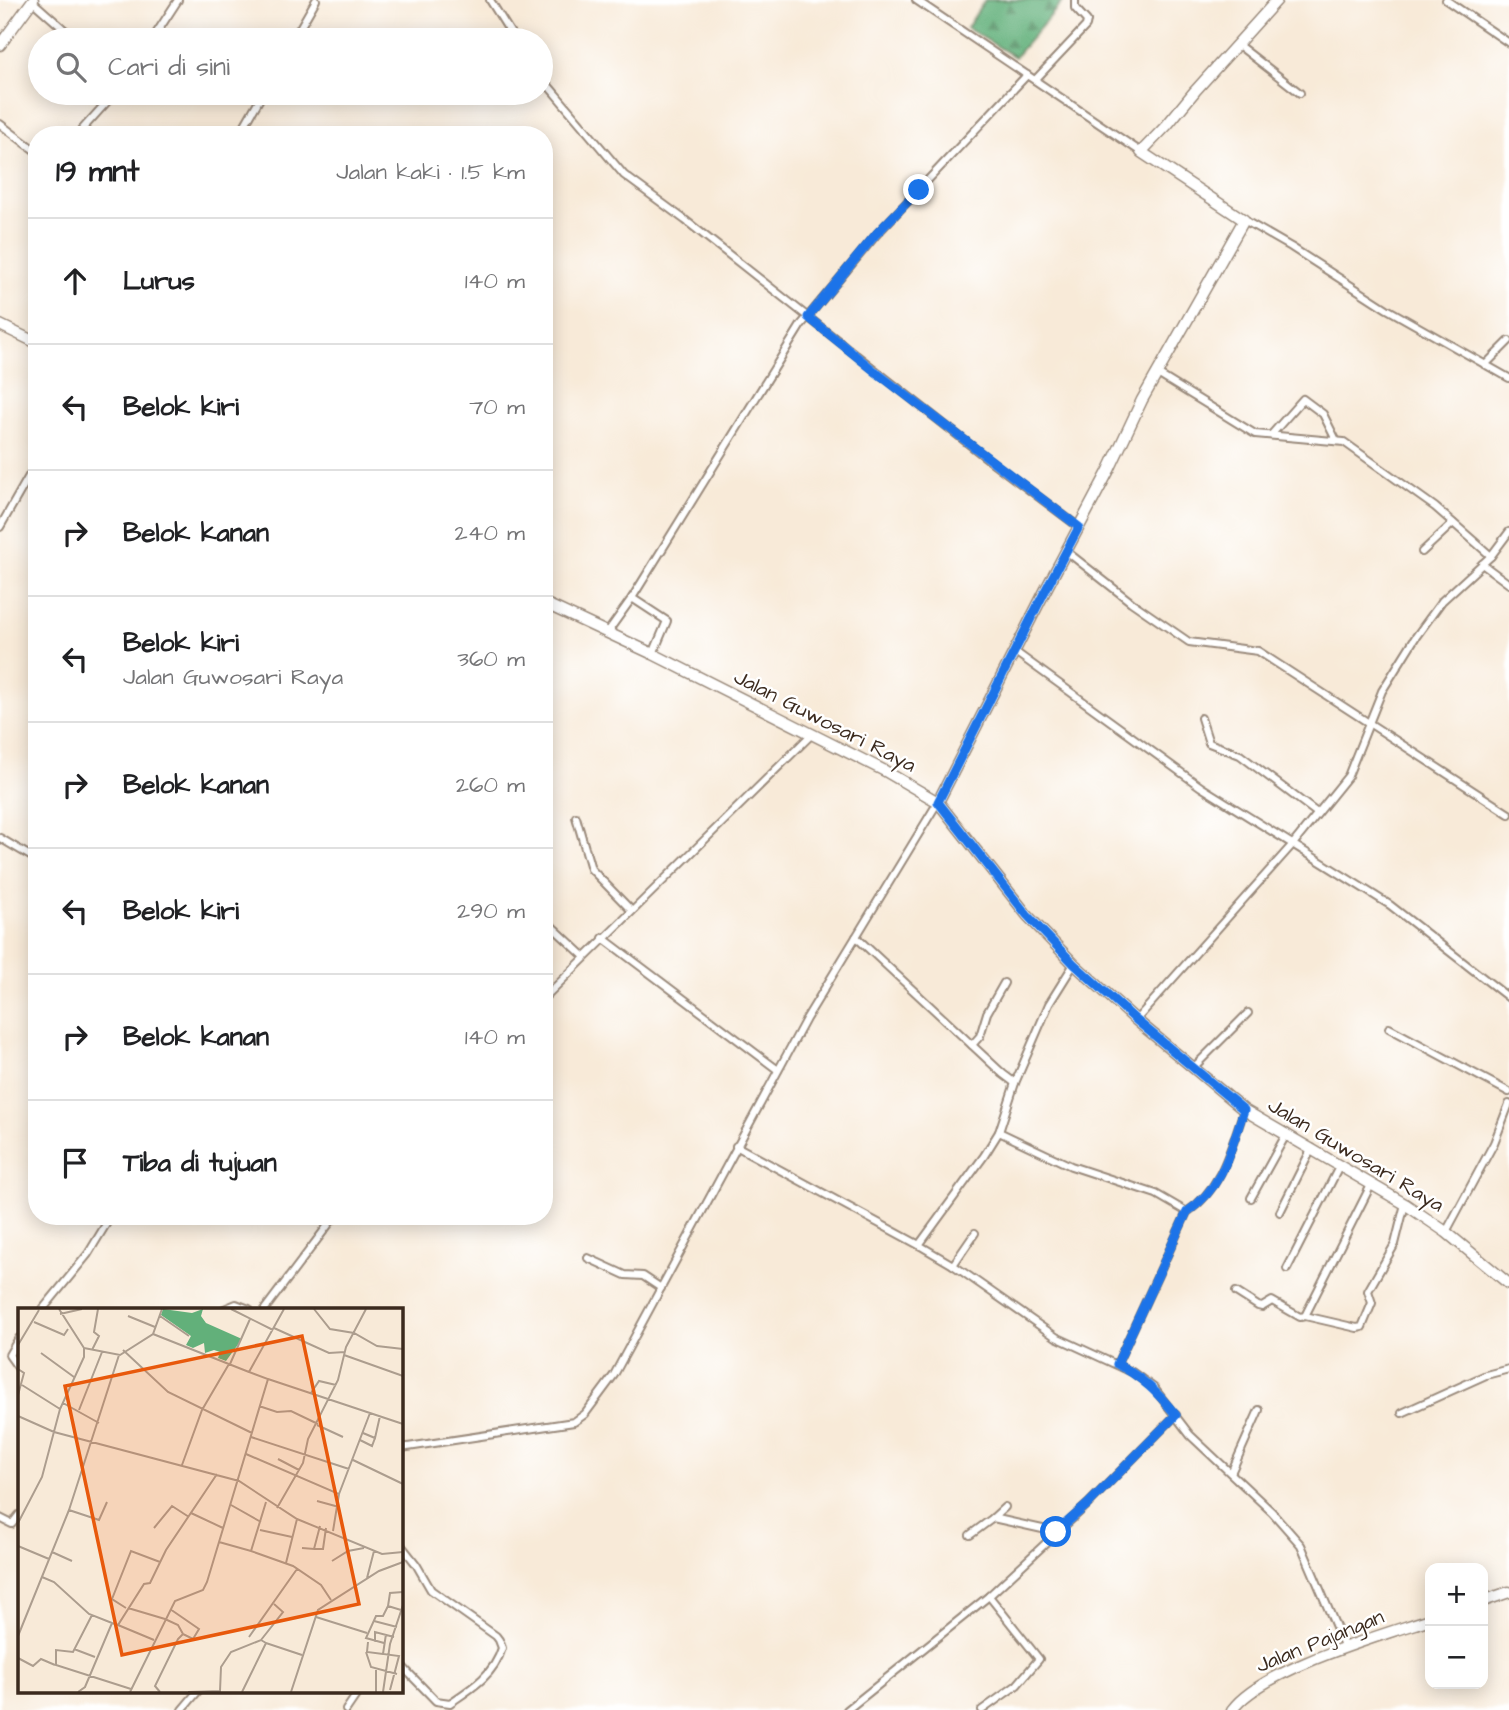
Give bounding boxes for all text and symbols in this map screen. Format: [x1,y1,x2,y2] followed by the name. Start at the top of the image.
[28,28,553,105] search box
[52,48,90,86] icon: search
[108,49,230,85] text: Cari di sini
[56,151,139,193] text: 19 mnt
[336,156,525,188] text: Jalan kaki · 1.5 km
[903,174,934,205] route end
[56,262,94,300] icon: ahead
[123,263,195,299] text: Lurus
[465,265,525,297] text: 140 m
[56,388,94,426] icon: left
[123,389,239,425] text: Belok kiri
[469,391,525,423] text: 70 m
[56,514,94,552] icon: right
[123,515,269,551] text: Belok kanan
[455,517,525,549] text: 240 m
[123,625,239,661] text: Belok kiri
[56,640,94,678] icon: left
[457,643,525,675] text: 360 m
[123,661,343,693] text: Jalan Guwosari Raya
[728,662,921,781] street label: Jalan Guwosari Raya
[56,766,94,804] icon: right
[123,767,269,803] text: Belok kanan
[456,769,525,801] text: 260 m
[56,892,94,930] icon: left
[123,893,239,929] text: Belok kiri
[457,895,525,927] text: 290 m
[56,1018,94,1056] icon: right
[123,1019,269,1055] text: Belok kanan
[465,1021,525,1053] text: 140 m
[1261,1091,1450,1221] street label: Jalan Guwosari Raya
[56,1144,94,1182] icon: arrive
[123,1145,277,1181] text: Tiba di tujuan
[18,1308,402,1692] inset map
[1040,1516,1071,1547] route start
[1425,1563,1488,1689] map controls
[1425,1563,1488,1626] button: +
[1252,1602,1389,1682] street label: Jalan Pajangan
[1425,1626,1488,1689] button: −

